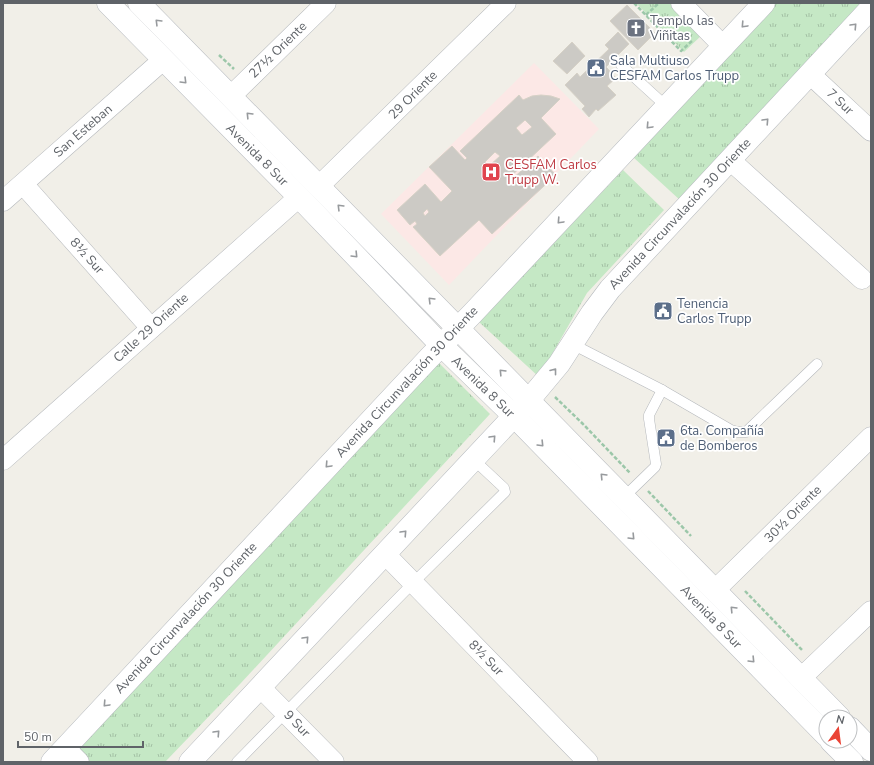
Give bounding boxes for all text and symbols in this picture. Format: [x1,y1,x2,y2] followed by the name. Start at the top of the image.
[649,12,714,45] place label: Templo las Viñitas
[625,17,647,39] church icon: Templo las Viñitas
[245,18,311,82] street label: 27½ Oriente
[155,19,163,27] one-way arrow
[741,20,749,28] one-way arrow
[850,23,857,31] one-way arrow
[610,52,739,85] place label: Sala Multiuso CESFAM Carlos Trupp
[585,57,607,79] public building icon: Sala Multiuso CESFAM Carlos Trupp
[385,67,441,123] street label: 29 Oriente
[179,76,187,84] one-way arrow
[822,85,858,119] street label: 7 Sur
[50,100,116,162] street label: San Esteban
[246,112,254,120] one-way arrow
[761,118,769,126] one-way arrow
[222,120,293,191] street label: Avenida 8 Sur
[646,121,654,129] one-way arrow
[605,134,755,294] street label: Avenida Circunvalación 30 Oriente
[505,156,597,189] place label: CESFAM Carlos Trupp W.
[480,161,502,183] hospital icon: CESFAM Carlos Trupp W.
[337,204,345,212] one-way arrow
[557,216,564,224] one-way arrow
[66,234,108,278] street label: 8½ Sur
[350,250,358,258] one-way arrow
[109,289,193,367] street label: Calle 29 Oriente
[677,295,752,328] place label: Tenencia Carlos Trupp
[428,297,436,305] one-way arrow
[652,300,674,322] public building icon: Tenencia Carlos Trupp
[332,302,482,462] street label: Avenida Circunvalación 30 Oriente
[447,352,519,422] street label: Avenida 8 Sur
[549,368,556,375] one-way arrow
[499,369,507,377] one-way arrow
[680,422,764,455] place label: 6ta. Compañía de Bomberos
[655,427,677,449] public building icon: 6ta. Compañía de Bomberos
[488,436,495,443] one-way arrow
[536,439,544,447] one-way arrow
[326,461,333,468] one-way arrow
[600,473,608,481] one-way arrow
[760,481,826,547] street label: 30½ Oriente
[399,531,406,538] one-way arrow
[627,532,635,540] one-way arrow
[111,538,261,698] street label: Avenida Circunvalación 30 Oriente
[676,581,746,653] street label: Avenida 8 Sur
[730,606,738,614] one-way arrow
[301,636,308,643] one-way arrow
[464,636,508,680] street label: 8½ Sur
[747,655,755,663] one-way arrow
[103,699,111,707] one-way arrow
[280,707,315,742] street label: 9 Sur
[818,709,858,749] north arrow
[834,712,846,728] text: N
[18,723,143,749] scale bar
[24,729,52,745] text: 50 m
[212,731,219,738] one-way arrow

